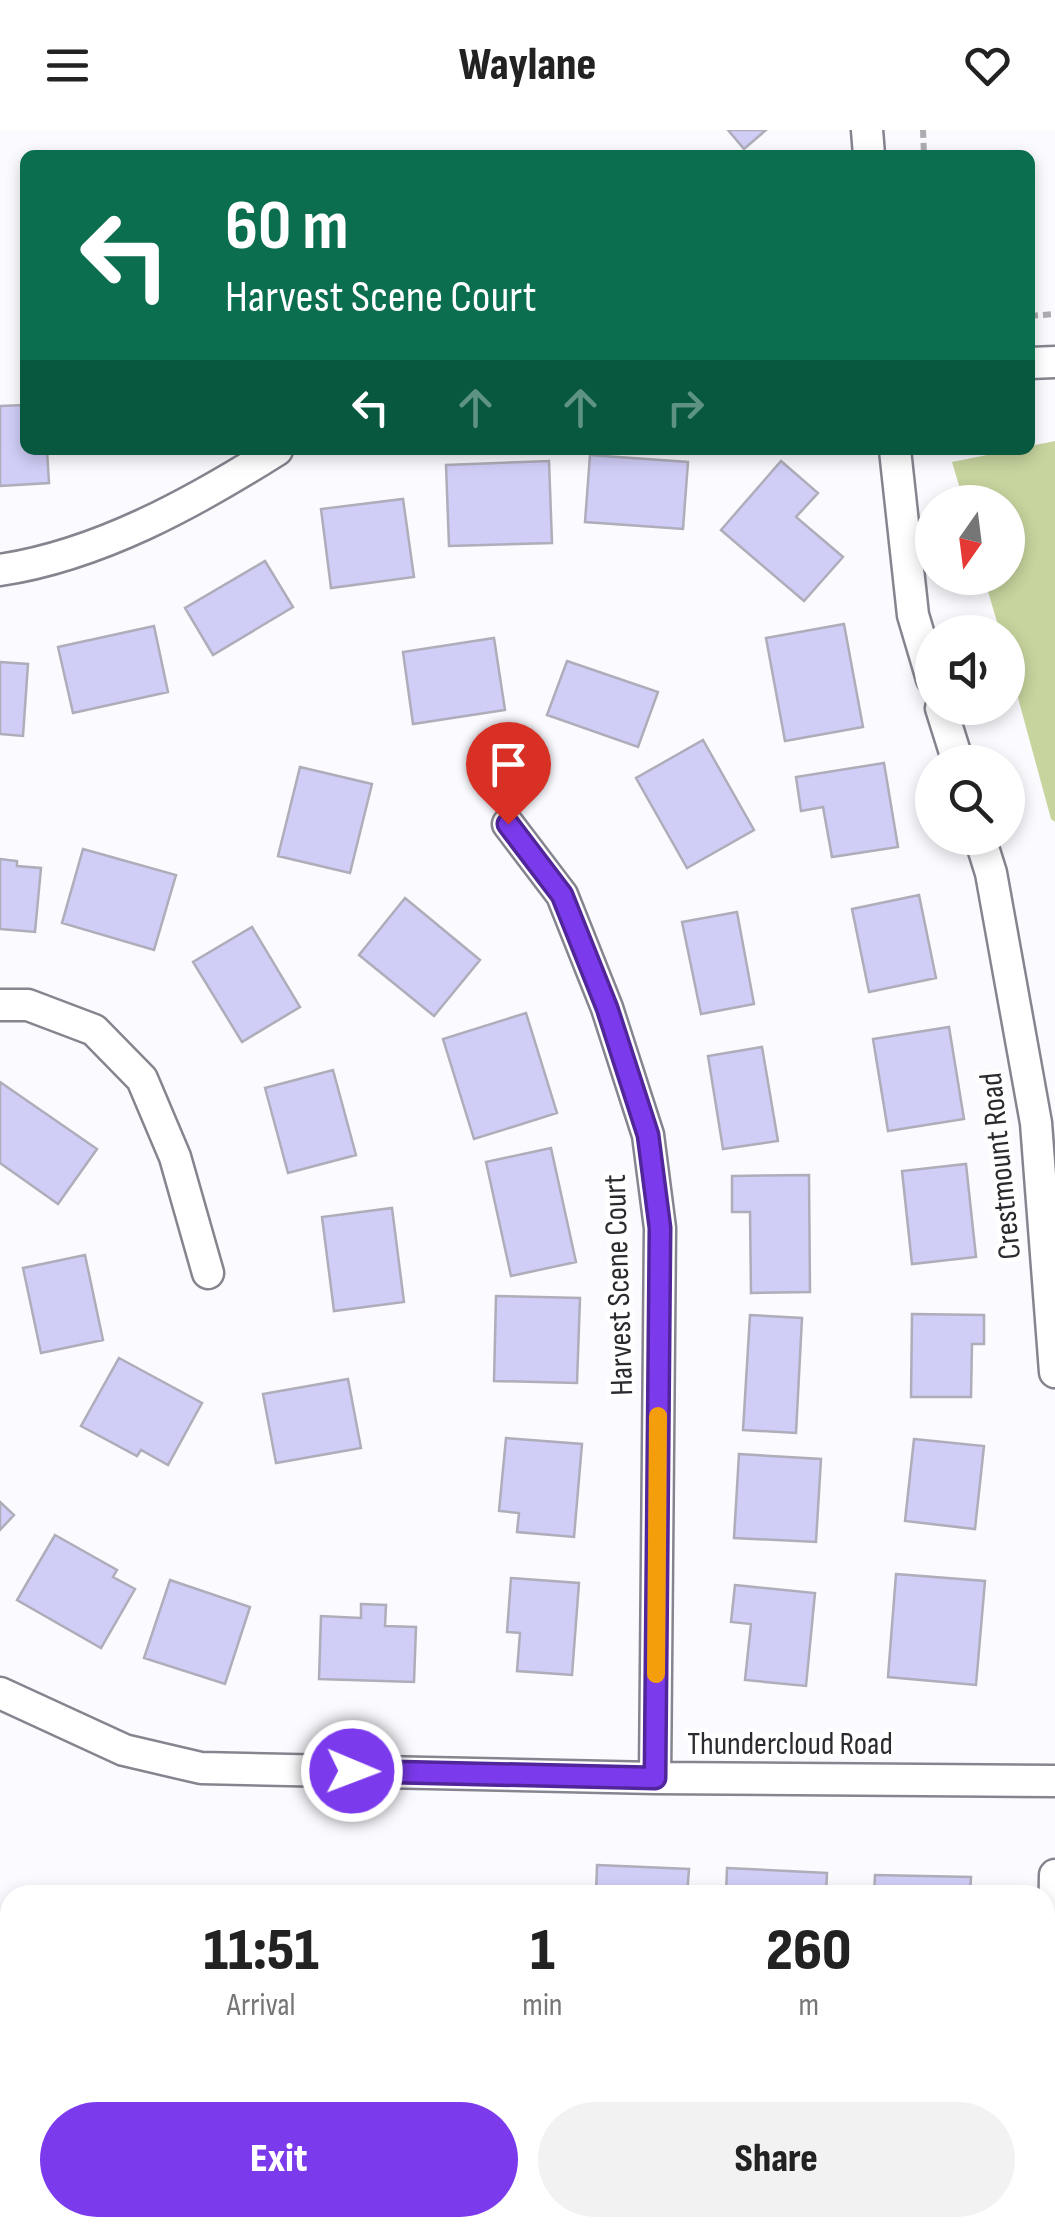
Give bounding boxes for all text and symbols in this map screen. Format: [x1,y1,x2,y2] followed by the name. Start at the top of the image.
[40,38,95,93] icon: menu
[459,38,596,93] text: Waylane
[960,38,1015,93] icon: heart
[225,185,349,269] text: 60 m
[60,190,190,320] icon: left
[225,270,536,325] text: Harvest Scene Court
[343,380,398,435] icon: left
[448,380,503,435] icon: ahead
[553,380,608,435] icon: ahead
[658,380,713,435] icon: right
[915,485,1025,595] north arrow
[915,485,1025,855] map controls
[915,615,1025,725] button: sound
[466,722,551,825] pin
[481,737,536,792] icon: arrive
[915,745,1025,855] button: search
[972,1071,1030,1261] street label: Crestmount Road
[596,1174,642,1396] street label: Harvest Scene Court
[300,1719,404,1823] position arrow
[687,1725,893,1764] street label: Thundercloud Road
[203,1915,319,1987] text: 11:51
[530,1915,555,1987] text: 1
[766,1915,852,1987] text: 260
[227,1986,296,2025] text: Arrival
[522,1986,563,2025] text: min
[798,1986,819,2025] text: m
[40,2102,518,2217] button: Exit
[538,2102,1015,2217] button: Share

